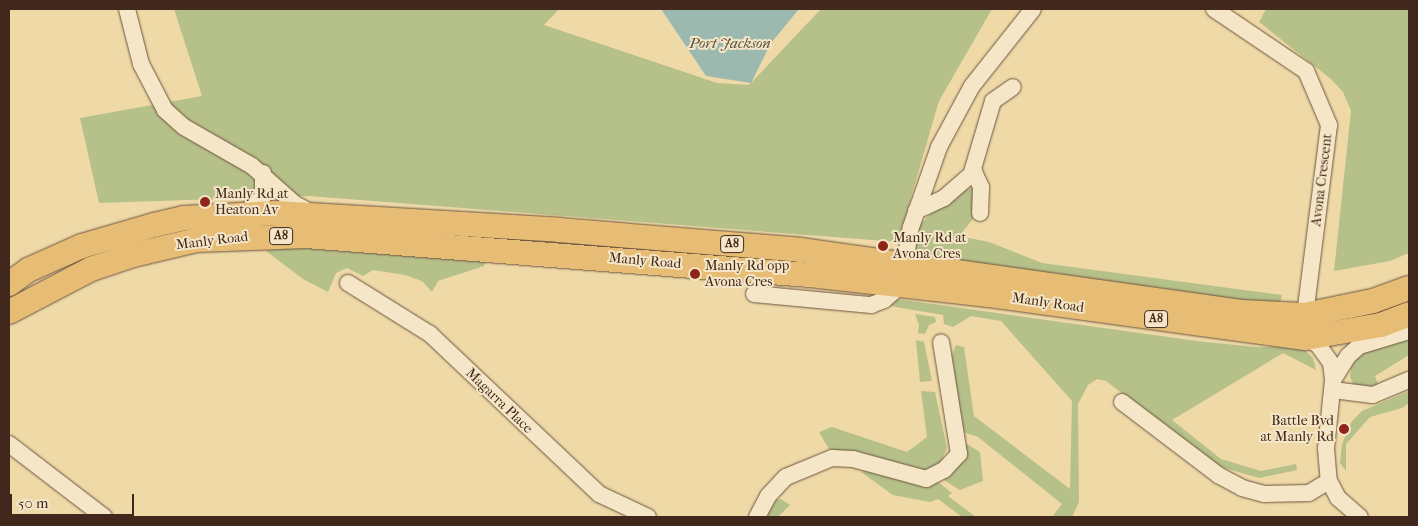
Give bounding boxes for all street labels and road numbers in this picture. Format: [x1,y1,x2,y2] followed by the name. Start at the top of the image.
[1308,133,1336,227] street label: Avona Crescent
[268,227,294,246] road number: A8
[175,228,249,254] street label: Manly Road
[720,234,744,253] road number: A8
[608,249,682,273] street label: Manly Road
[1011,290,1085,316] street label: Manly Road
[1144,310,1168,328] road number: A8
[462,365,536,437] street label: Magarra Place

